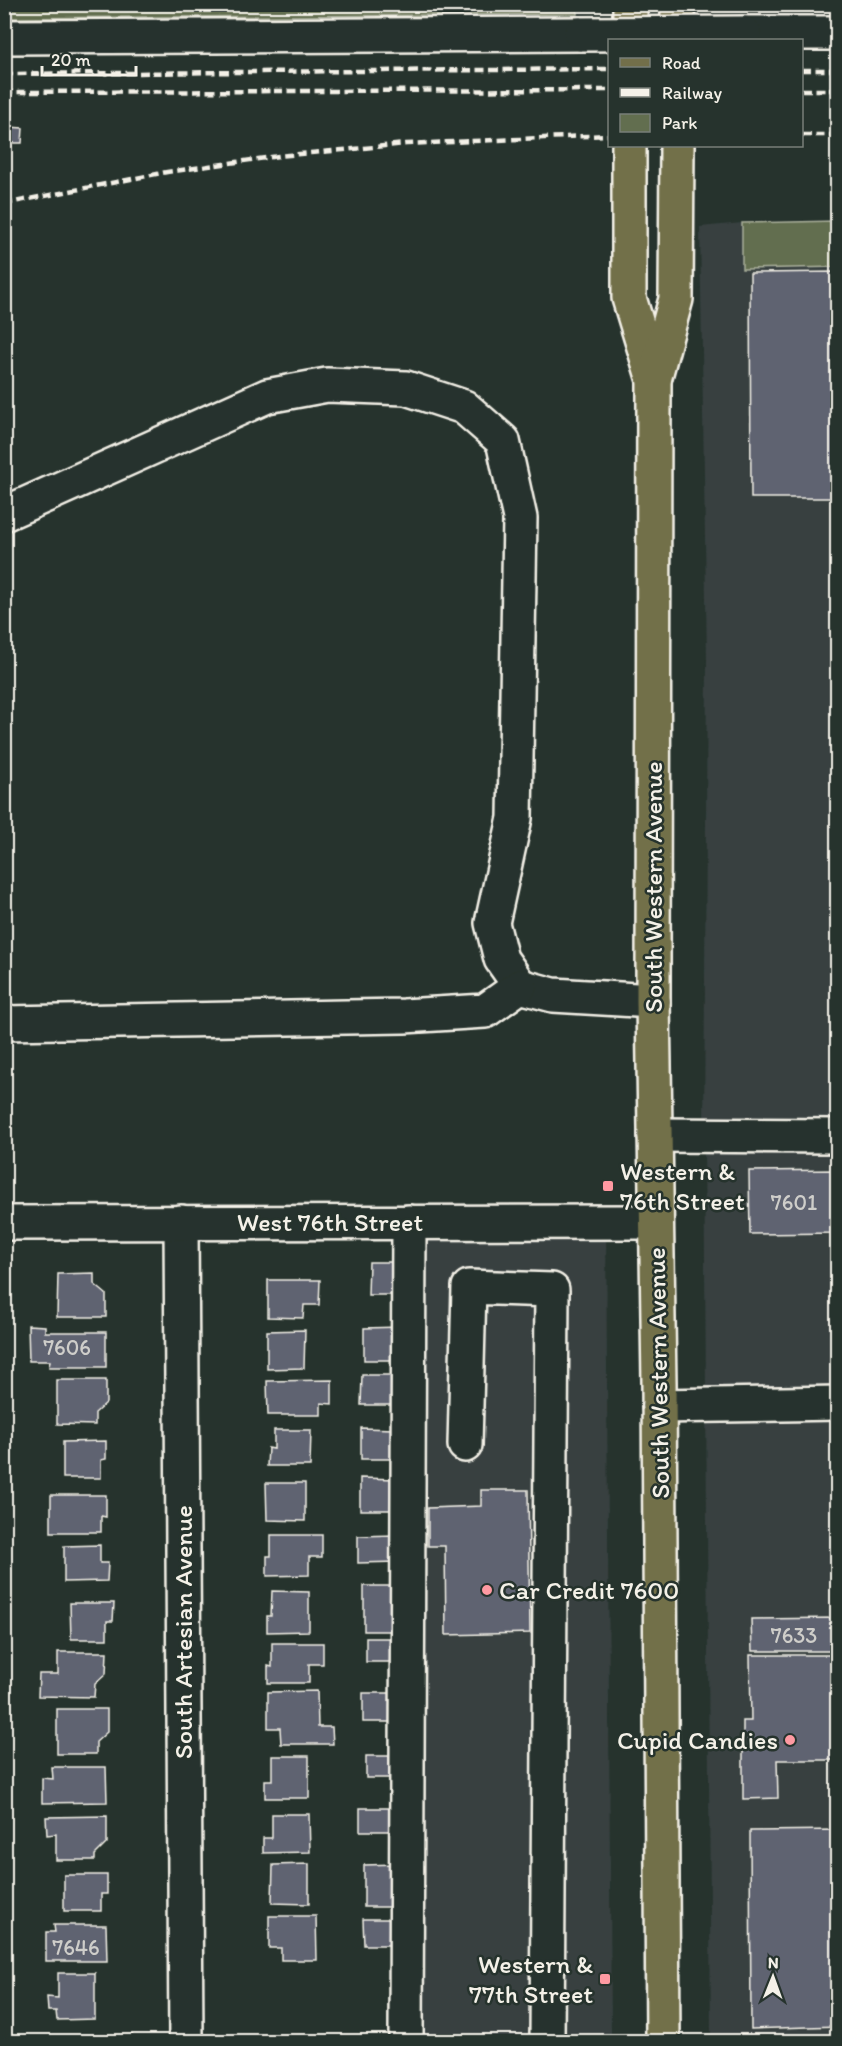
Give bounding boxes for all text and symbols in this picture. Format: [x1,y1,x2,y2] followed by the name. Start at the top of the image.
[42,39,136,77] scale bar
[608,39,803,147] legend
[51,49,91,71] text: 20 m
[662,52,701,74] text: Road
[662,82,723,104] text: Railway
[662,112,697,134] text: Park
[637,761,669,1013] street label: South Western Avenue
[620,1155,745,1217] place label: Western & 76th Street
[601,1179,615,1193] marker: Western & 76th Street
[771,1189,817,1216] house number: 7601
[237,1206,423,1238] street label: West 76th Street
[640,1247,676,1499] street label: South Western Avenue
[43,1334,91,1361] house number: 7606
[167,1505,199,1759] street label: South Artesian Avenue
[499,1574,679,1606] place label: Car Credit 7600
[480,1583,494,1597] marker: Car Credit 7600
[771,1622,817,1649] house number: 7633
[617,1724,778,1756] place label: Cupid Candies
[783,1733,797,1747] marker: Cupid Candies
[52,1934,100,1961] house number: 7646
[743,1947,803,2007] north arrow
[469,1948,593,2010] place label: Western & 77th Street
[768,1953,779,1972] text: N
[598,1972,612,1986] marker: Western & 77th Street

